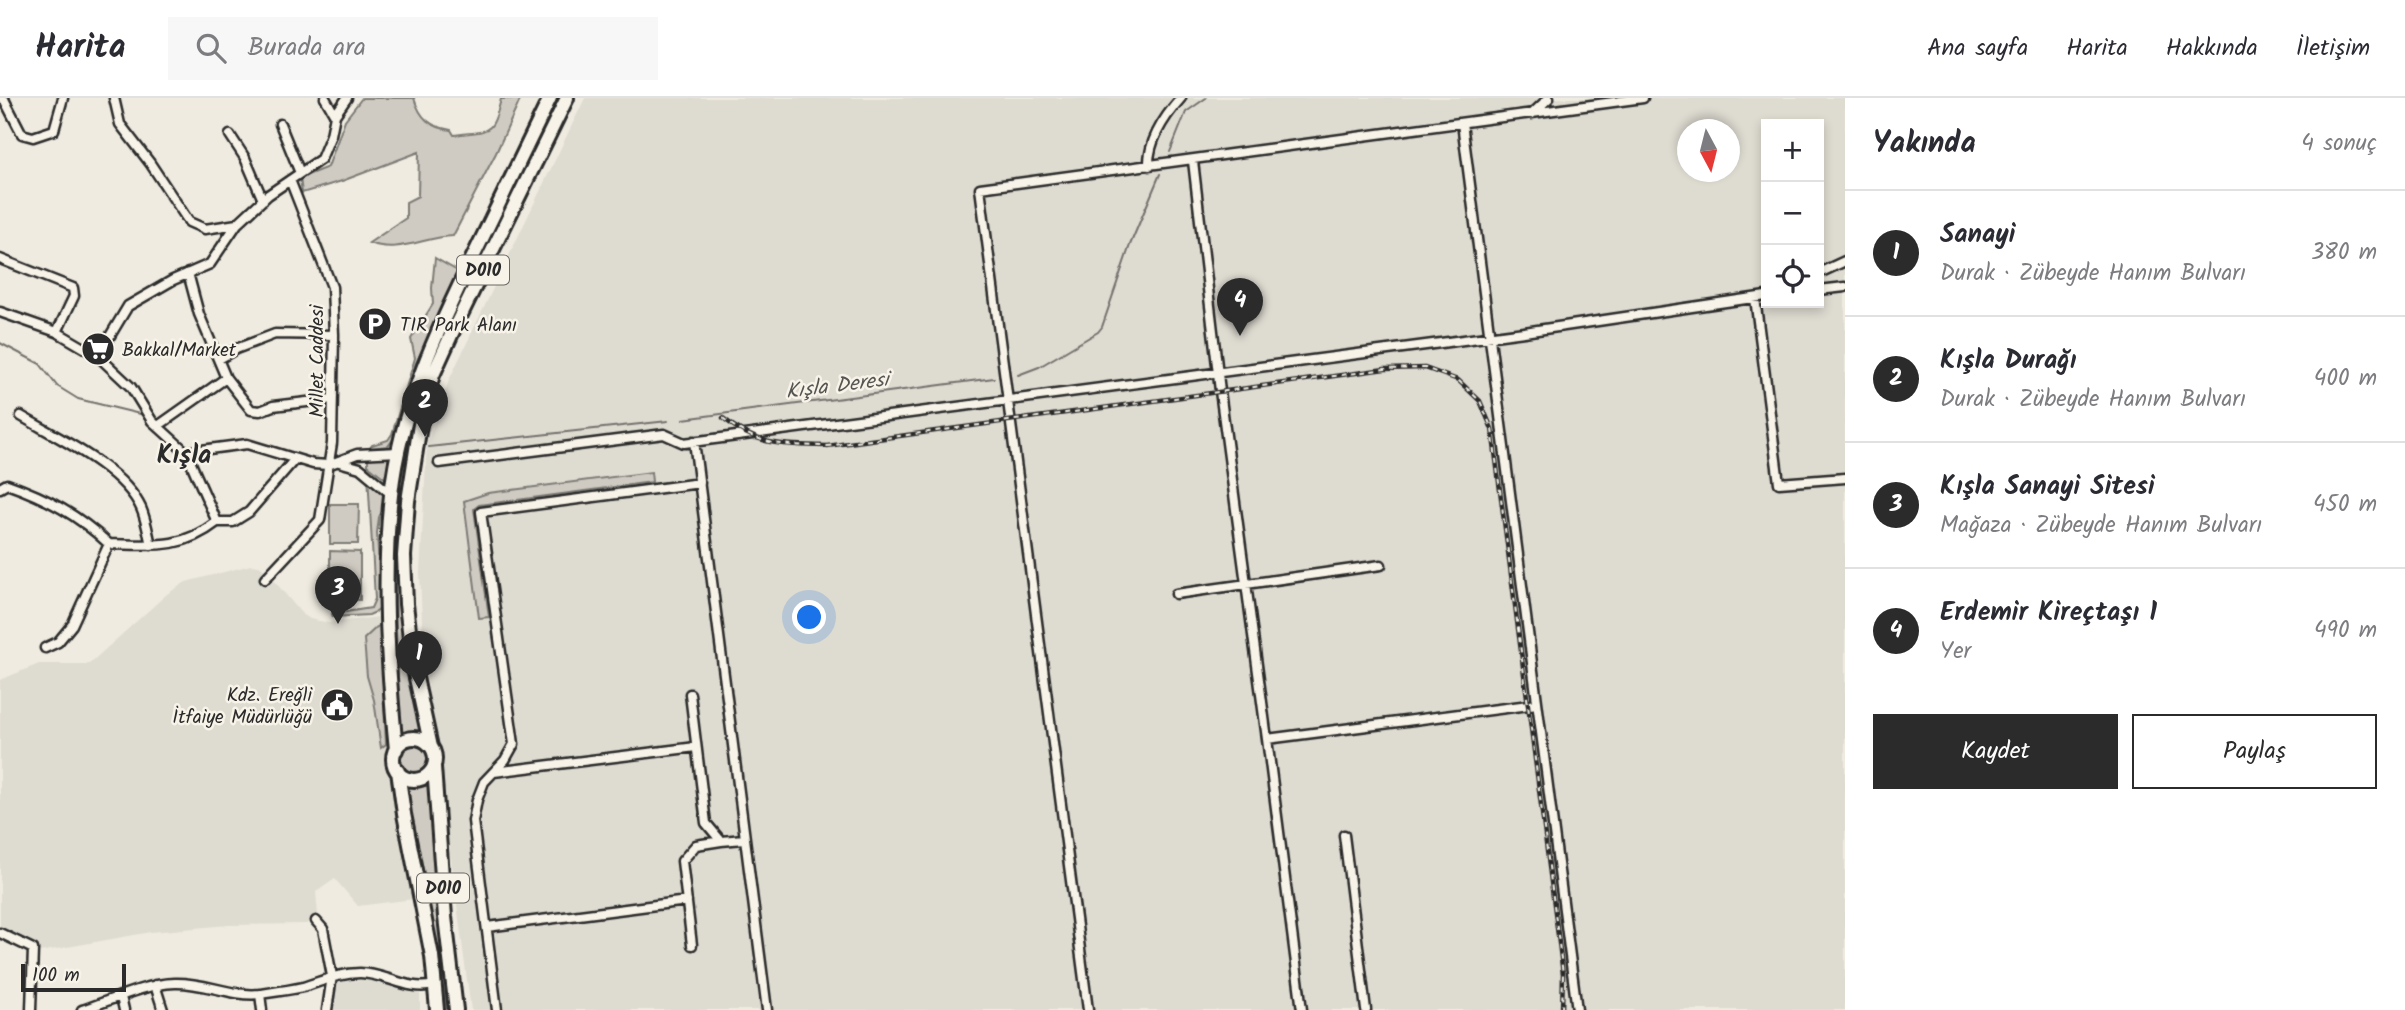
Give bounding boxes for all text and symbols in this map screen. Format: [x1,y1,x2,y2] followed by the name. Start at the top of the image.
[168,17,658,80] search box
[35,22,126,75] text: Harita
[248,27,366,69] text: Burada ara
[192,29,230,67] icon: search
[1927,29,2028,68] text: Ana sayfa
[2066,29,2128,68] text: Harita
[2166,29,2258,68] text: Hakkında
[2296,29,2370,68] text: İletişim
[1677,119,1740,182] north arrow
[1761,119,1824,308] map controls
[1761,119,1824,182] button: +
[1873,120,1976,168] text: Yakında
[2301,126,2377,162] text: 4 sonuç
[1761,182,1824,245] button: −
[1940,214,2016,256] text: Sanayi
[1893,235,1899,271] text: 1
[2311,235,2377,271] text: 380 m
[1761,245,1824,308] button: locate
[457,256,509,285] road number: D010
[1940,256,2246,292] text: Durak · Zübeyde Hanım Bulvarı
[1217,278,1263,336] pin: 4
[303,303,333,417] street label: Millet Caddesi
[356,305,394,343] parking icon: TIR Park Alanı
[400,311,517,341] place label: TIR Park Alanı
[79,330,117,368] supermarket icon: Bakkal/Market
[122,336,237,366] place label: Bakkal/Market
[1940,340,2076,382] text: Kışla Durağı
[1889,361,1903,397] text: 2
[2314,361,2377,397] text: 400 m
[784,363,895,409] water label: Kışla Deresi
[402,379,448,437] pin: 2
[1940,382,2246,418] text: Durak · Zübeyde Hanım Bulvarı
[157,435,211,477] district label: Kışla
[1940,466,2155,508] text: Kışla Sanayi Sitesi
[1890,487,1902,523] text: 3
[2313,487,2377,523] text: 450 m
[1940,508,2262,544] text: Mağaza · Zübeyde Hanım Bulvarı
[315,566,361,624] pin: 3
[1940,592,2157,634] text: Erdemir Kireçtaşı 1
[792,600,826,634] your location
[1890,613,1902,649] text: 4
[2314,613,2377,649] text: 490 m
[396,631,442,689] pin: 1
[1940,634,1971,670] text: Yer
[172,681,313,733] place label: Kdz. Ereğli İtfaiye Müdürlüğü
[318,686,356,724] public building icon: Kdz. Ereğli İtfaiye Müdürlüğü
[1873,714,2118,789] button: Kaydet
[2132,714,2377,789] button: Paylaş
[417,874,469,902] road number: D010
[21,961,126,993] scale bar
[32,961,80,991] text: 100 m

